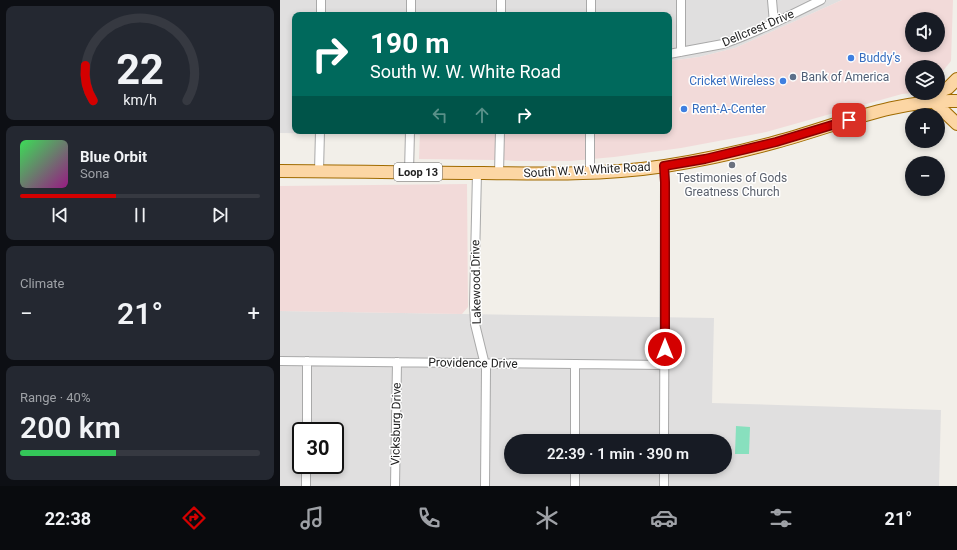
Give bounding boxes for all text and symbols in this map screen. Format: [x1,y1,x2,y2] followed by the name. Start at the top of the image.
[720,7,796,49] street label: Dellcrest Drive
[905,12,945,196] map controls
[905,12,945,52] button: sound
[370,27,449,60] text: 190 m
[304,28,356,80] icon: right
[116,45,164,94] text: 22
[859,51,900,65] place label: Buddy’s
[846,53,856,63] marker: Buddy’s
[905,60,945,100] button: layers
[370,61,561,82] text: South W. W. White Road
[801,70,889,84] place label: Bank of America
[788,72,798,82] marker: Bank of America
[689,74,775,88] place label: Cricket Wireless
[778,76,788,86] marker: Cricket Wireless
[123,92,157,108] text: km/h
[692,102,766,116] place label: Rent-A-Center
[832,103,866,137] pin
[429,104,451,126] icon: left
[471,104,493,126] icon: ahead
[513,104,535,126] icon: right
[679,104,689,114] marker: Rent-A-Center
[905,108,945,148] button: +
[838,109,860,131] icon: arrive
[80,148,147,166] text: Blue Orbit
[905,156,945,196] button: −
[523,160,651,180] street label: South W. W. White Road
[727,160,737,170] marker: Testimonies of Gods Greatness Church
[394,163,442,181] road number: Loop 13
[80,166,109,181] text: Sona
[677,171,787,199] place label: Testimonies of Gods Greatness Church
[49,204,71,226] icon: previous
[129,204,151,226] icon: pause
[209,204,231,226] icon: next
[468,240,484,324] street label: Lakewood Drive
[20,276,64,291] text: Climate
[117,296,163,331] text: 21°
[20,301,33,326] text: −
[248,301,260,326] text: +
[644,328,686,370] position arrow
[428,355,518,371] street label: Providence Drive
[388,382,404,466] street label: Vicksburg Drive
[20,390,90,405] text: Range · 40%
[20,410,121,445] text: 200 km
[292,422,344,474] speed limit sign: 30
[547,445,689,463] text: 22:39 · 1 min · 390 m
[180,504,208,532] icon: directions
[298,504,326,532] icon: music
[415,504,443,532] icon: phone
[533,504,561,532] icon: climate
[650,504,678,532] icon: car
[767,504,795,532] icon: filters
[45,508,91,529] text: 22:38
[885,508,912,529] text: 21°

